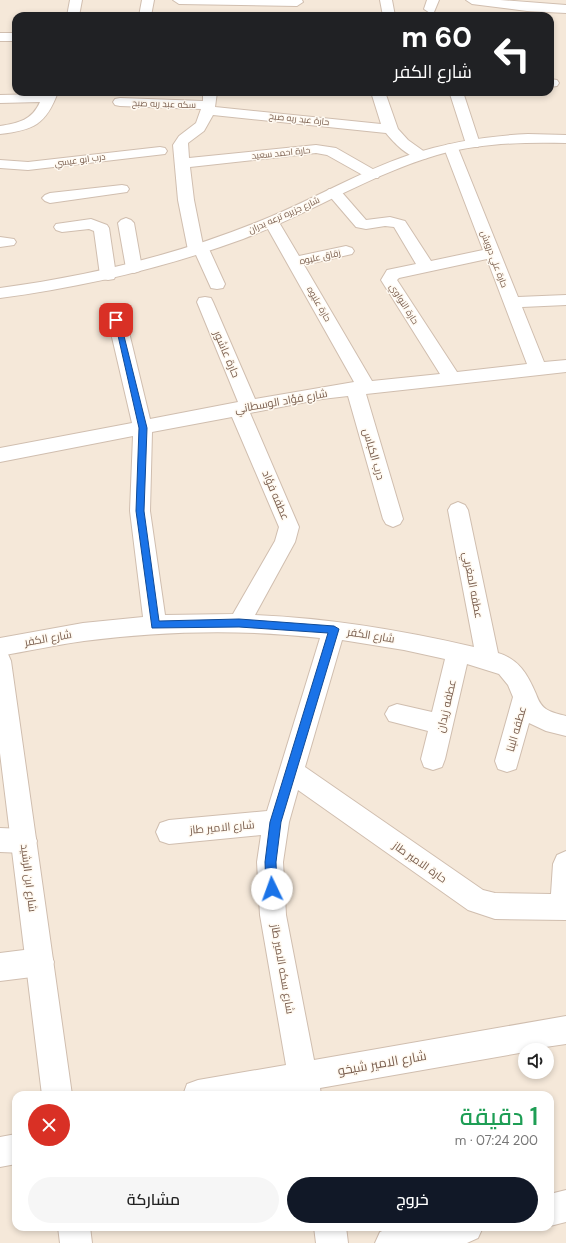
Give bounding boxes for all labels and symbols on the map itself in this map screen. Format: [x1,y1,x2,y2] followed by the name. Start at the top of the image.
[132,97,196,111] street label: سكه عبد ربه صبح
[268,110,330,128] street label: حارة عبد ربه صبح
[251,144,311,162] street label: حارة احمد سعيد
[54,150,106,171] street label: درب ابو عيسي
[246,194,322,236] street label: شارع جزيره ترعه بدران
[477,229,510,290] street label: حارة علي درويش
[298,247,342,267] street label: زقاق عليوه
[386,281,421,327] street label: حارة النواوي
[304,284,334,324] street label: حارة عليوه
[99,303,133,337] pin
[210,327,243,380] street label: حارة عاشور
[233,386,329,418] street label: شارع فؤاد الوسطاني
[360,427,388,481] street label: درب الكباس
[259,468,293,522] street label: عطفه فؤاد
[458,551,486,620] street label: عطفه المغربي
[345,624,396,647] street label: شارع الكفر
[22,627,73,650] street label: شارع الكفر
[433,678,459,734] street label: عطفه زيدان
[503,705,529,753] street label: عطفه البنا
[188,817,255,838] street label: شارع الامير طاز
[390,838,450,886] street label: حارة الامير طاز
[17,843,40,913] street label: شارع ابن الرشيد
[251,868,293,910] position arrow
[267,922,298,1015] street label: شارع سكه الامير طاز
[336,1047,428,1079] street label: شارع الامير شيخو

